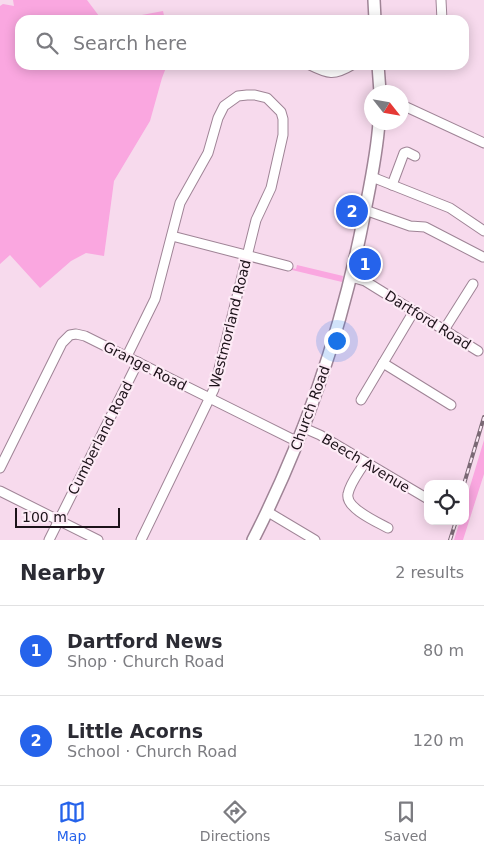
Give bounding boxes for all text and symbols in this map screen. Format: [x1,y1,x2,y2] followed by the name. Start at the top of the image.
[15,15,469,70] search box
[33,29,61,57] icon: search
[73,32,187,54] text: Search here
[364,85,409,130] north arrow
[336,192,368,230] pin: 2
[349,245,381,283] pin: 1
[206,258,254,390] street label: Westmorland Road
[382,287,474,353] street label: Dartford Road
[324,328,350,354] your location
[101,338,189,394] street label: Grange Road
[287,363,333,453] street label: Church Road
[64,379,136,497] street label: Cumberland Road
[319,430,413,496] street label: Beech Avenue
[424,480,469,525] map controls
[424,480,469,525] button: locate
[15,505,120,528] scale bar
[22,509,67,525] text: 100 m
[20,561,105,585] text: Nearby
[395,563,464,582] text: 2 results
[67,630,223,652] text: Dartford News
[30,641,42,660] text: 1
[423,641,464,660] text: 80 m
[67,652,224,671] text: Shop · Church Road
[67,720,203,742] text: Little Acorns
[30,731,42,750] text: 2
[413,731,464,750] text: 120 m
[67,742,237,761] text: School · Church Road
[57,798,86,844] tab: Map
[200,798,270,844] tab: Directions
[384,798,427,844] tab: Saved

